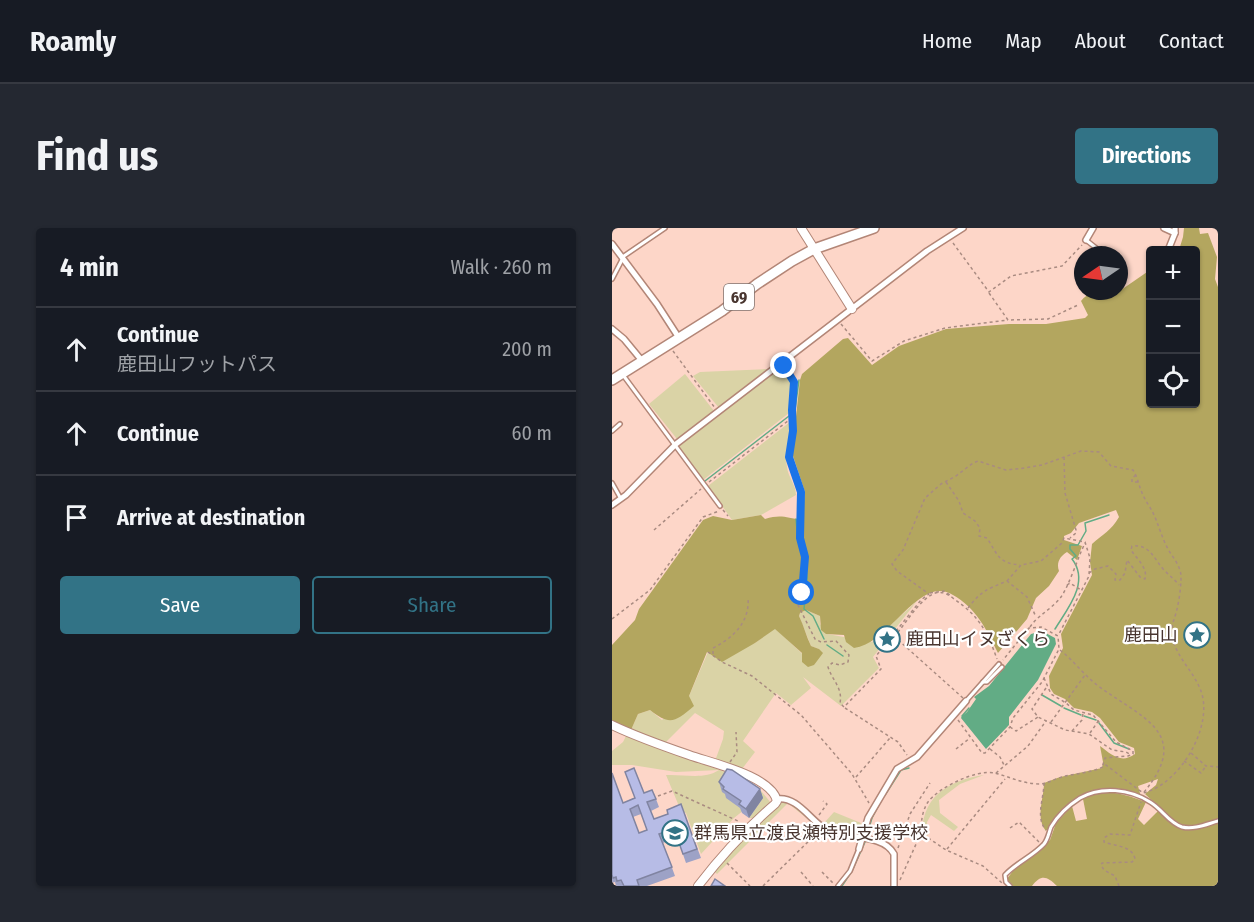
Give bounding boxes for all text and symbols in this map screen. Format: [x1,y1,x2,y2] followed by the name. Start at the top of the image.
[30,25,116,58] text: Roamly
[922,28,972,54] text: Home
[1005,28,1042,54] text: Map
[1075,28,1126,54] text: About
[1159,28,1224,54] text: Contact
[1075,128,1218,184] button: Directions
[36,131,158,181] text: Find us
[1074,246,1128,300] north arrow
[1146,246,1200,408] map controls
[1146,246,1200,300] button: +
[60,252,119,283] text: 4 min
[451,255,552,279] text: Walk · 260 m
[724,284,754,310] road number: 69
[1146,300,1200,354] button: −
[117,321,199,348] text: Continue
[60,333,93,366] icon: ahead
[502,337,552,361] text: 200 m
[117,352,277,376] text: 鹿田山フットパス
[770,352,796,378] route end
[1146,354,1200,408] button: locate
[60,417,93,450] icon: ahead
[117,420,199,447] text: Continue
[512,421,552,445] text: 60 m
[60,501,93,534] icon: arrive
[117,504,305,531] text: Arrive at destination
[60,576,300,634] button: Save
[312,576,552,634] button: Share
[788,579,814,605] route start
[1182,620,1212,650] place icon: 鹿田山
[872,624,902,654] place icon: 鹿田山イヌざくら
[1124,624,1178,646] place label: 鹿田山
[906,628,1050,650] place label: 鹿田山イヌざくら
[660,818,690,848] school or university icon: 群馬県立渡良瀬特別支援学校
[694,822,928,844] place label: 群馬県立渡良瀬特別支援学校

